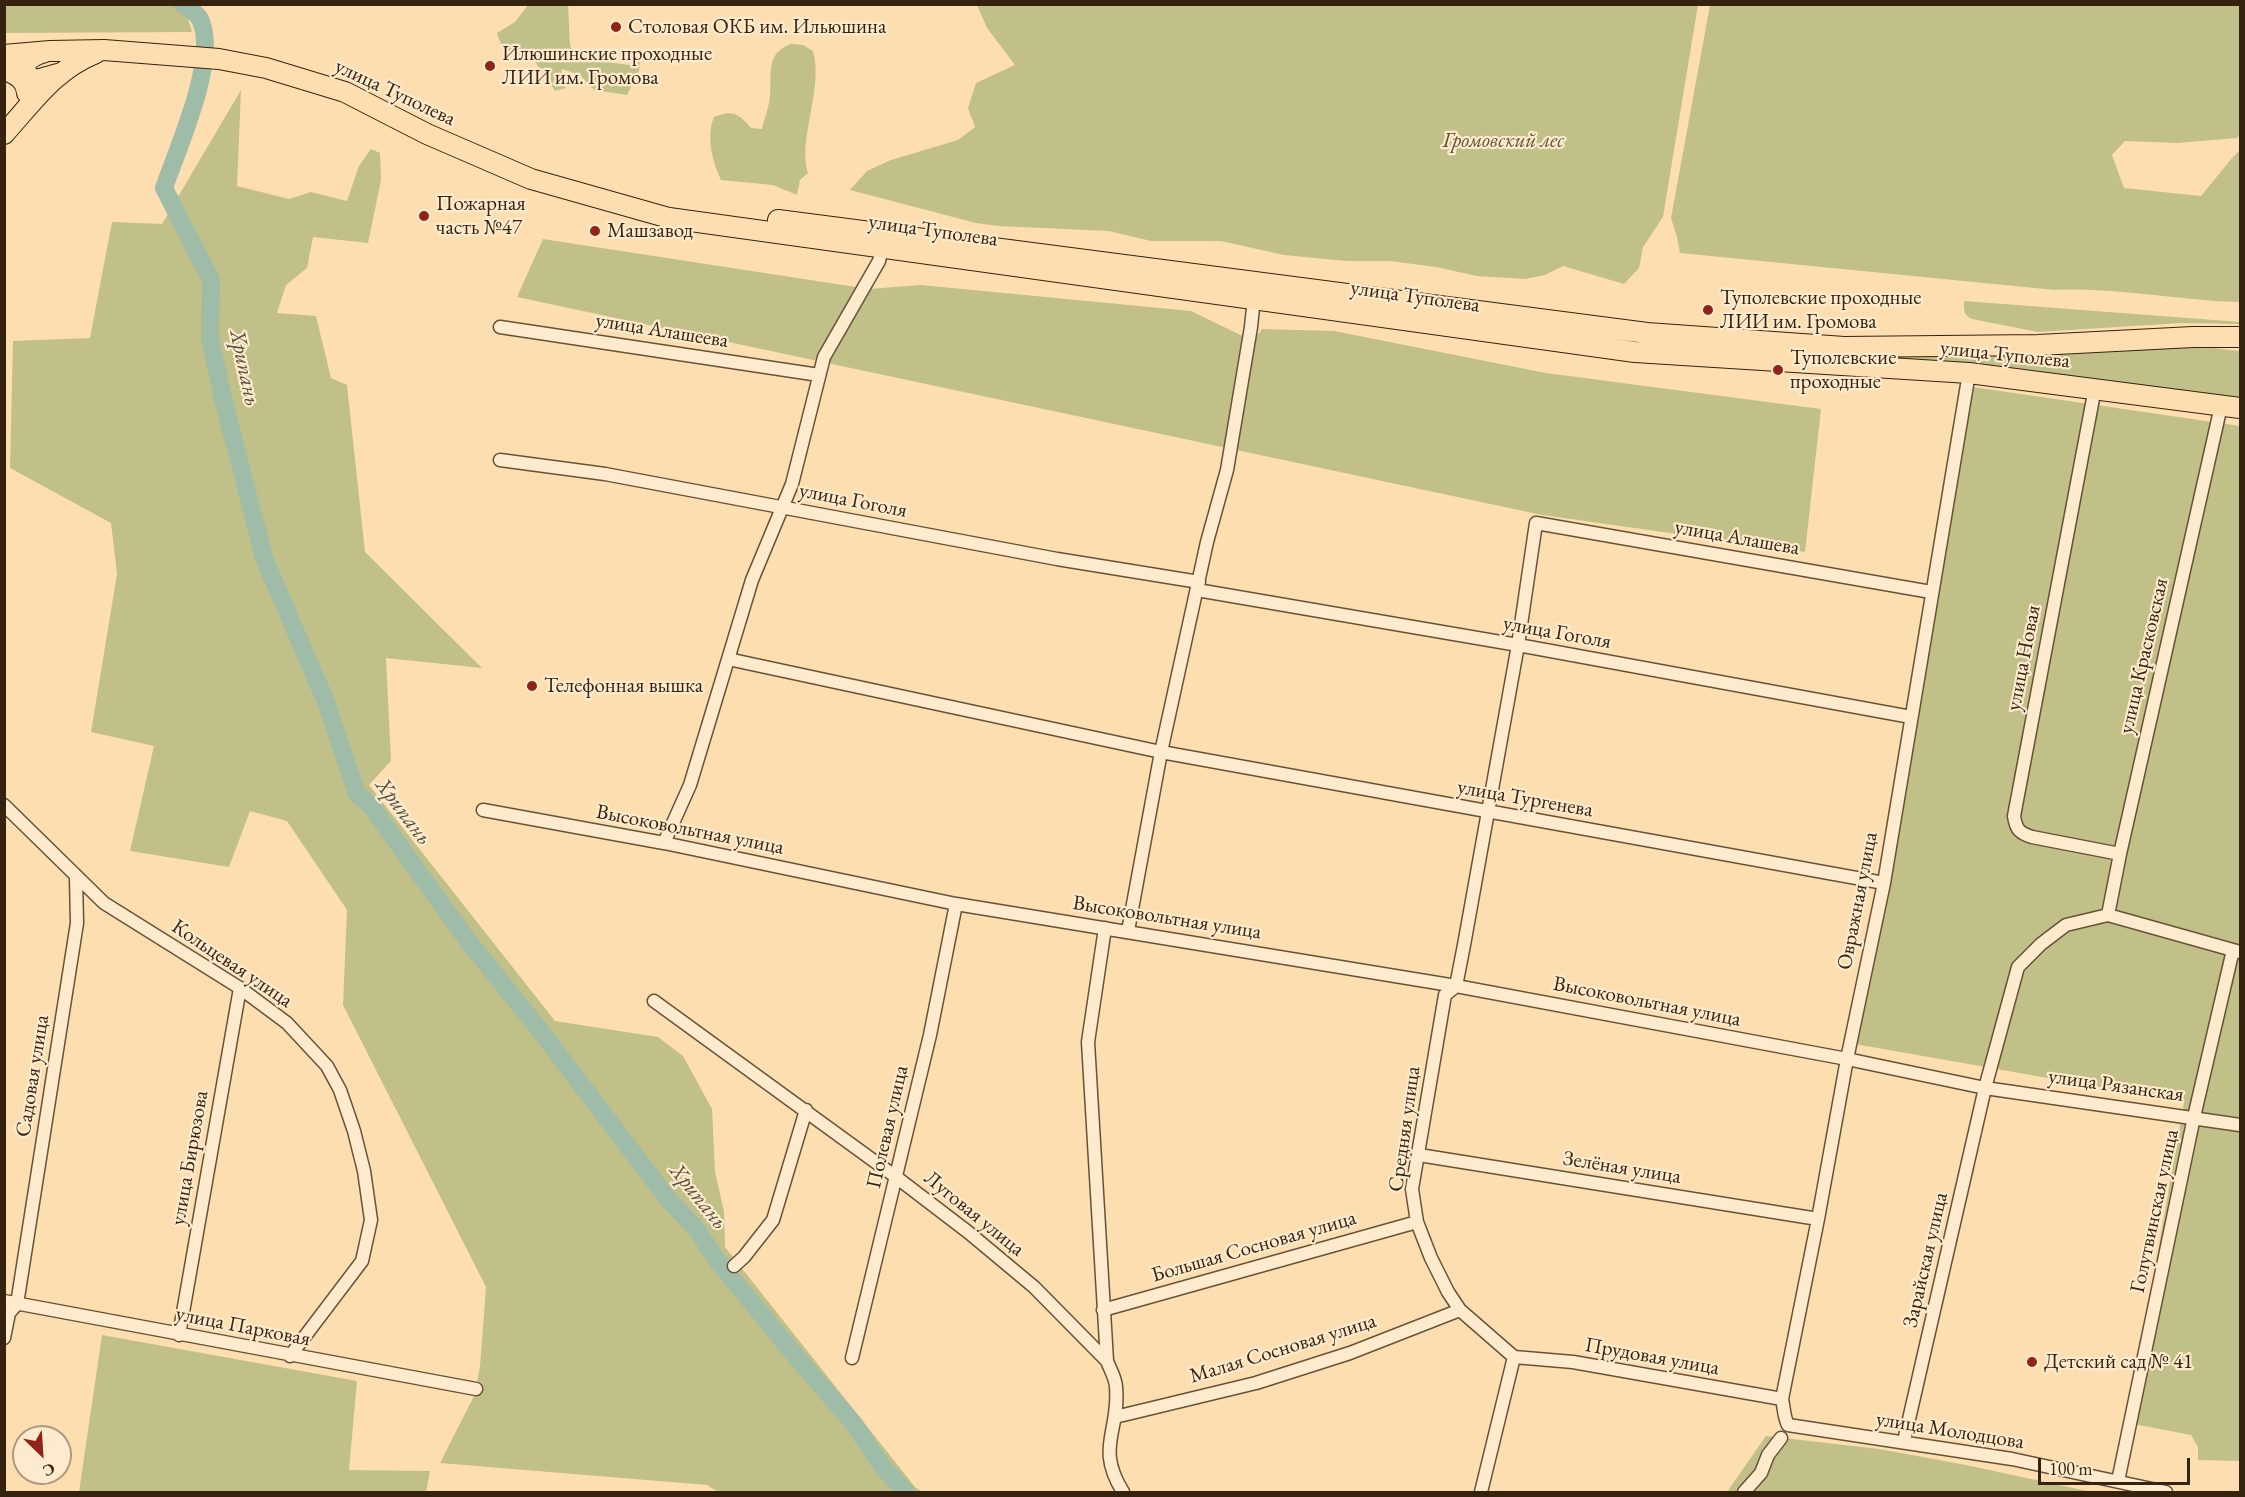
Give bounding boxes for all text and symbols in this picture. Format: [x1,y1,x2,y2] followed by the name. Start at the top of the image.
[628,14,886,40] place label: Столовая ОКБ им. Ильюшина
[609,20,623,34] marker: Столовая ОКБ им. Ильюшина
[502,41,712,91] place label: Илюшинские проходные ЛИИ им. Громова
[331,54,459,132] street label: улица Туполева
[483,59,497,73] marker: Илюшинские проходные ЛИИ им. Громова
[1442,128,1564,154] park label: Громовский лес
[436,191,526,241] place label: Пожарная часть №47
[417,209,431,223] marker: Пожарная часть №47
[867,209,999,253] street label: улица Туполева
[607,218,693,244] place label: Машзавод
[588,224,602,238] marker: Машзавод
[1349,275,1481,319] street label: улица Туполева
[1720,285,1922,335] place label: Туполевские проходные ЛИИ им. Громова
[1701,303,1715,317] marker: Туполевские проходные ЛИИ им. Громова
[594,308,730,354] street label: улица Алашеева
[223,328,265,408] water label: Хрипань
[1939,336,2071,374] street label: улица Туполева
[1790,345,1896,395] place label: Туполевские проходные
[1771,363,1785,377] marker: Туполевские проходные
[797,478,909,524] street label: улица Гоголя
[1673,515,1801,561] street label: улица Алашева
[2114,576,2174,736] street label: улица Красковская
[2001,603,2047,713] street label: улица Новая
[1501,611,1613,655] street label: улица Гоголя
[544,673,703,699] place label: Телефонная вышка
[525,679,539,693] marker: Телефонная вышка
[369,773,437,851] water label: Хрипань
[1455,775,1595,823] street label: улица Тургенева
[594,799,786,861] street label: Высоковольтная улица
[1832,830,1884,972] street label: Овражная улица
[1071,891,1263,945] street label: Высоковольтная улица
[167,914,297,1014] street label: Кольцевая улица
[1551,971,1743,1033] street label: Высоковольтная улица
[11,1013,55,1139] street label: Садовая улица
[862,1063,914,1191] street label: Полевая улица
[2047,1064,2185,1108] street label: улица Рязанская
[1384,1065,1426,1193] street label: Средняя улица
[166,1088,214,1228] street label: улица Бирюзова
[2125,1127,2185,1295] street label: Голутвинская улица
[1561,1146,1683,1190] street label: Зелёная улица
[664,1159,732,1235] water label: Хрипань
[919,1166,1029,1262] street label: Луговая улица
[1898,1190,1954,1330] street label: Зарайская улица
[1149,1206,1359,1288] street label: Большая Сосновая улица
[174,1302,312,1352] street label: улица Парковая
[1187,1309,1379,1389] street label: Малая Сосновая улица
[1583,1333,1721,1381] street label: Прудовая улица
[2044,1349,2193,1375] place label: Детский сад № 41
[2025,1355,2039,1369] marker: Детский сад № 41
[1874,1407,2026,1455] street label: улица Молодцова
[12,1425,72,1485] north arrow
[2041,1446,2192,1484] scale bar
[2049,1457,2093,1480] text: 100 m
[39,1458,59,1482] text: С

